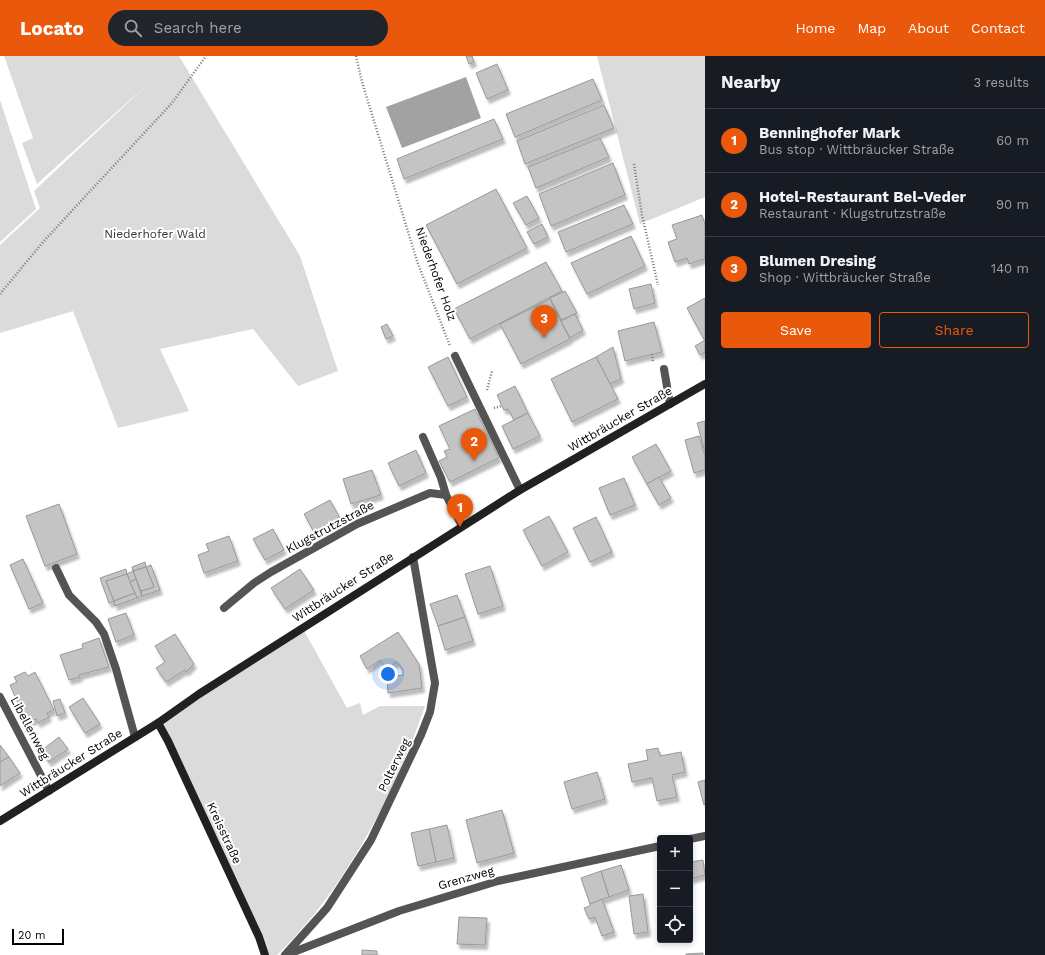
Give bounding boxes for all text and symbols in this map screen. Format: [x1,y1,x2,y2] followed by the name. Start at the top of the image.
[108,10,388,46] search box
[20,17,84,40] text: Locato
[122,17,144,39] icon: search
[154,19,242,37] text: Search here
[795,20,835,36] text: Home
[857,20,886,36] text: Map
[908,20,949,36] text: About
[971,20,1025,36] text: Contact
[721,72,780,92] text: Nearby
[974,75,1029,90] text: 3 results
[759,124,900,142] text: Benninghofer Mark
[731,133,737,148] text: 1
[996,133,1029,148] text: 60 m
[759,142,954,157] text: Bus stop · Wittbräucker Straße
[759,188,966,206] text: Hotel-Restaurant Bel-Veder
[730,197,738,212] text: 2
[996,197,1029,212] text: 90 m
[759,206,946,221] text: Restaurant · Klugstrutzstraße
[412,225,460,323] street label: Niederhofer Holz
[104,227,206,241] park label: Niederhofer Wald
[759,252,876,270] text: Blumen Dresing
[730,261,738,276] text: 3
[991,261,1029,276] text: 140 m
[759,270,931,285] text: Shop · Wittbräucker Straße
[531,305,557,338] pin: 3
[721,312,871,348] button: Save
[879,312,1029,348] button: Share
[565,383,675,455] street label: Wittbräucker Straße
[461,428,487,461] pin: 2
[447,494,473,527] pin: 1
[284,498,376,556] street label: Klugstrutzstraße
[290,549,396,625] street label: Wittbräucker Straße
[378,664,398,684] your location
[7,694,53,763] street label: Libellenweg
[17,726,125,800] street label: Wittbräucker Straße
[375,735,413,794] street label: Polterweg
[204,800,244,866] street label: Kreisstraße
[657,835,693,943] map controls
[657,835,693,871] button: +
[437,863,496,893] street label: Grenzweg
[657,871,693,907] button: −
[657,907,693,943] button: locate
[12,927,64,946] scale bar
[18,929,46,942] text: 20 m

